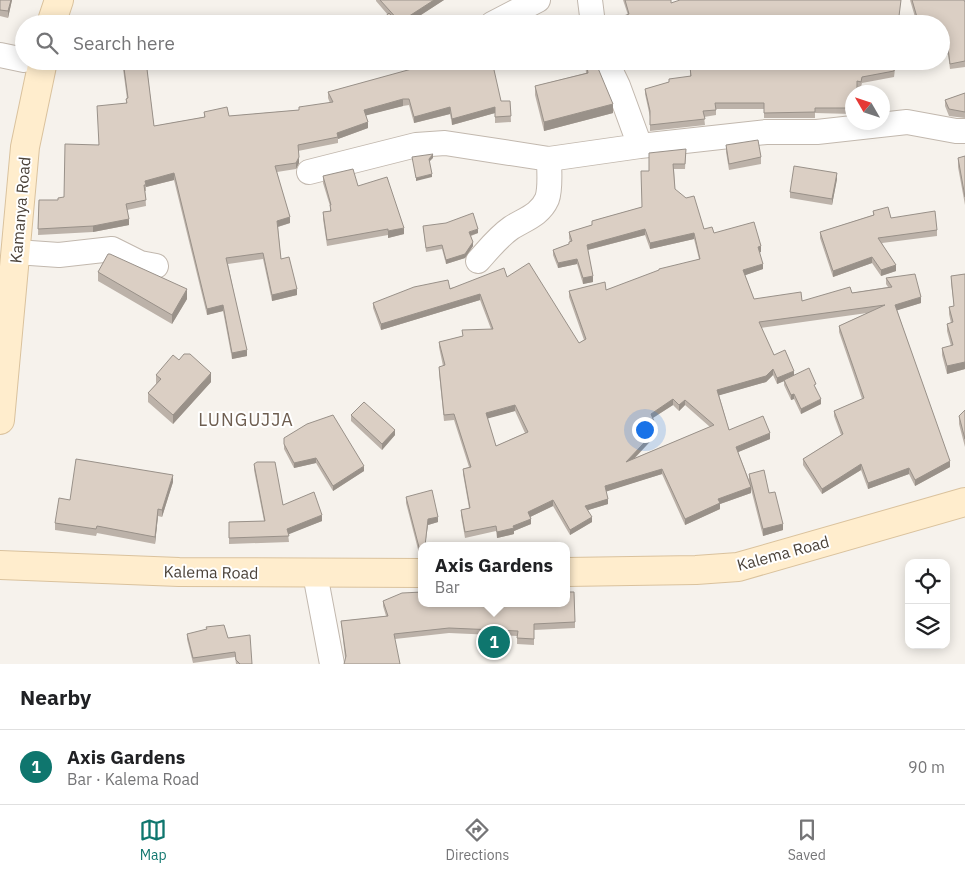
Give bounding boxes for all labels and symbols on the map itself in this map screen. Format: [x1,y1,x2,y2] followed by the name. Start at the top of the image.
[845,85,890,130] north arrow
[5,156,35,264] street label: Kamanya Road
[198,408,294,431] district label: LUNGUJJA
[632,417,658,443] your location
[735,531,831,575] street label: Kalema Road
[164,561,258,583] street label: Kalema Road
[478,623,510,661] pin: 1

